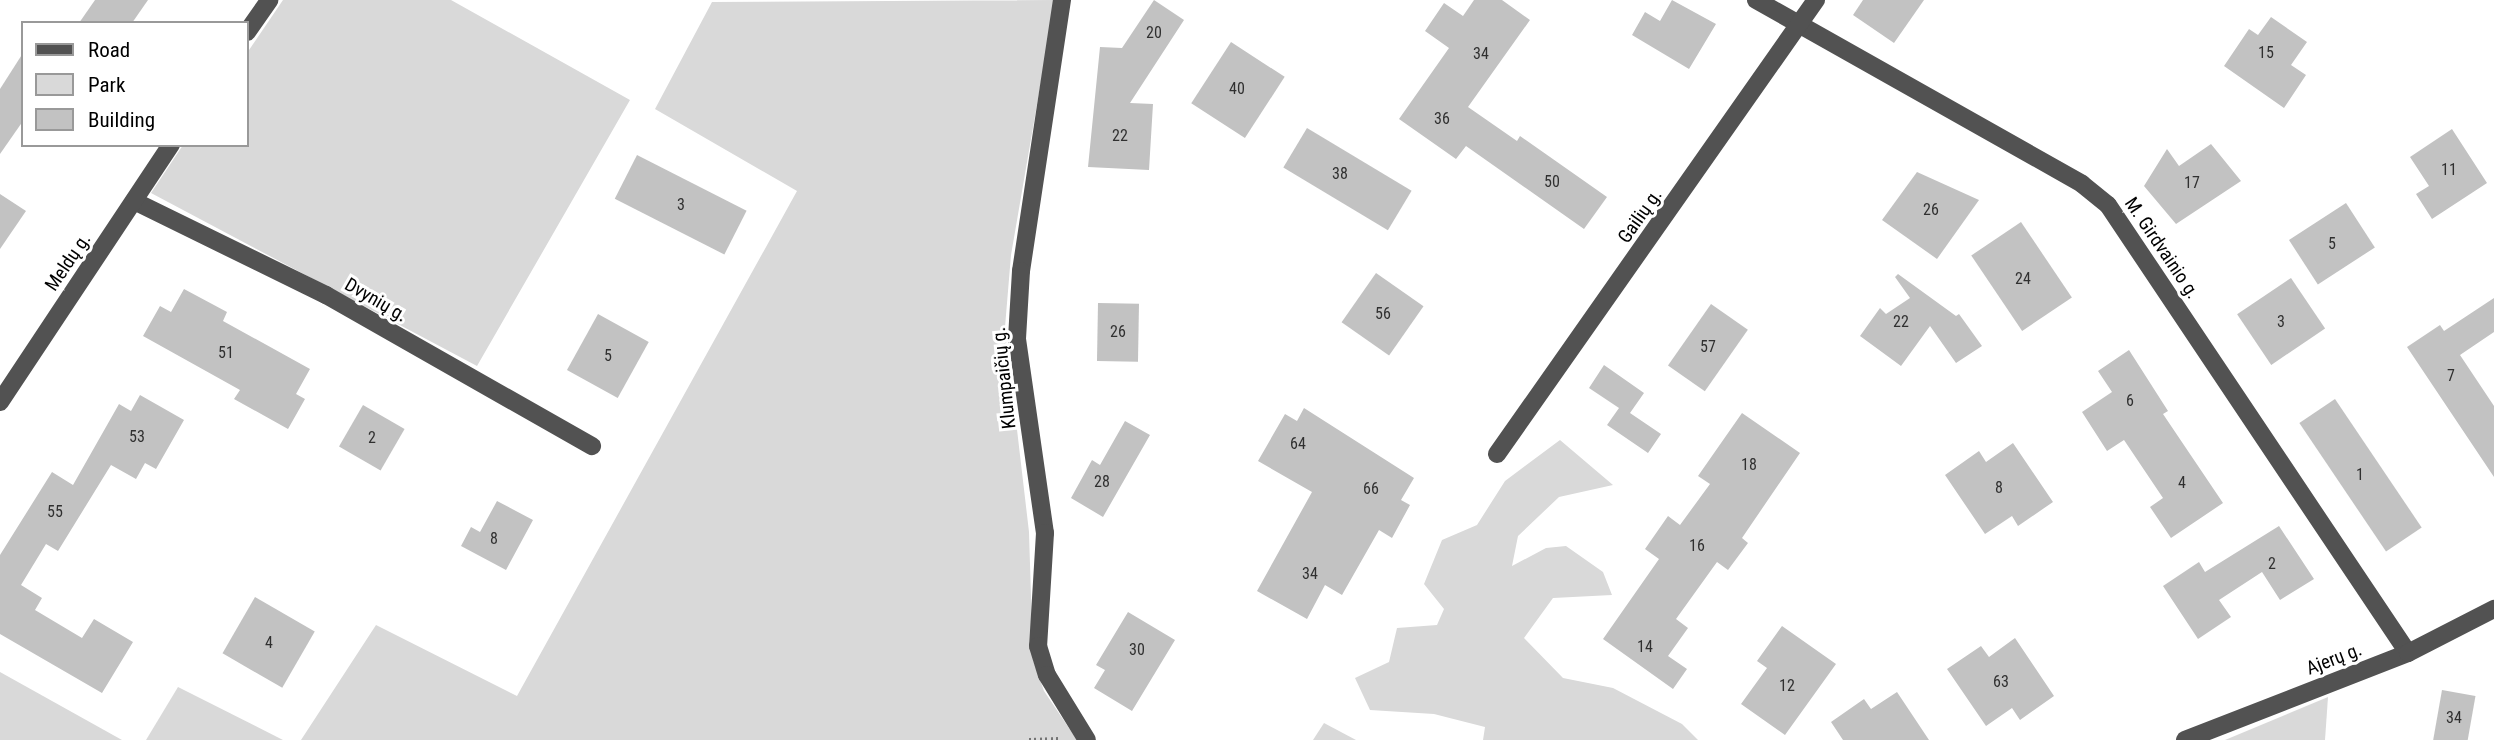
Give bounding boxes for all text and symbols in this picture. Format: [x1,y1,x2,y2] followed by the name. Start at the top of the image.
[21,21,248,147] legend
[1146,23,1162,43] house number: 20
[88,38,130,62] text: Road
[2258,43,2274,63] house number: 15
[1473,44,1489,64] house number: 34
[88,73,125,97] text: Park
[1229,79,1245,99] house number: 40
[88,108,155,132] text: Building
[1434,109,1450,129] house number: 36
[1112,126,1128,146] house number: 22
[2441,160,2457,180] house number: 11
[1332,164,1348,184] house number: 38
[1544,172,1560,192] house number: 50
[2184,173,2200,193] house number: 17
[1613,184,1667,248] street label: Gailių g.
[2120,193,2204,303] street label: M. Girdvainio g.
[677,195,685,215] house number: 3
[1923,200,1939,220] house number: 26
[40,229,96,295] street label: Meldų g.
[2328,234,2336,254] house number: 5
[2015,269,2031,289] house number: 24
[341,273,411,327] street label: Dvynių g.
[1375,304,1391,324] house number: 56
[1893,312,1909,332] house number: 22
[2277,312,2285,332] house number: 3
[1110,322,1126,342] house number: 26
[987,326,1021,430] street label: Klumpaičių g.
[1700,337,1716,357] house number: 57
[218,343,234,363] house number: 51
[604,346,612,366] house number: 5
[2447,366,2455,386] house number: 7
[2126,391,2134,411] house number: 6
[129,427,145,447] house number: 53
[368,428,376,448] house number: 2
[1290,434,1306,454] house number: 64
[1741,455,1757,475] house number: 18
[2356,465,2364,485] house number: 1
[1094,472,1110,492] house number: 28
[2178,473,2186,493] house number: 4
[1995,478,2003,498] house number: 8
[1363,479,1379,499] house number: 66
[47,502,63,522] house number: 55
[490,529,498,549] house number: 8
[1689,536,1705,556] house number: 16
[2268,554,2276,574] house number: 2
[1302,564,1318,584] house number: 34
[265,633,273,653] house number: 4
[1637,637,1653,657] house number: 14
[2303,638,2365,680] street label: Ajerų g.
[1129,640,1145,660] house number: 30
[1993,672,2009,692] house number: 63
[1779,676,1795,696] house number: 12
[2446,708,2462,728] house number: 34

